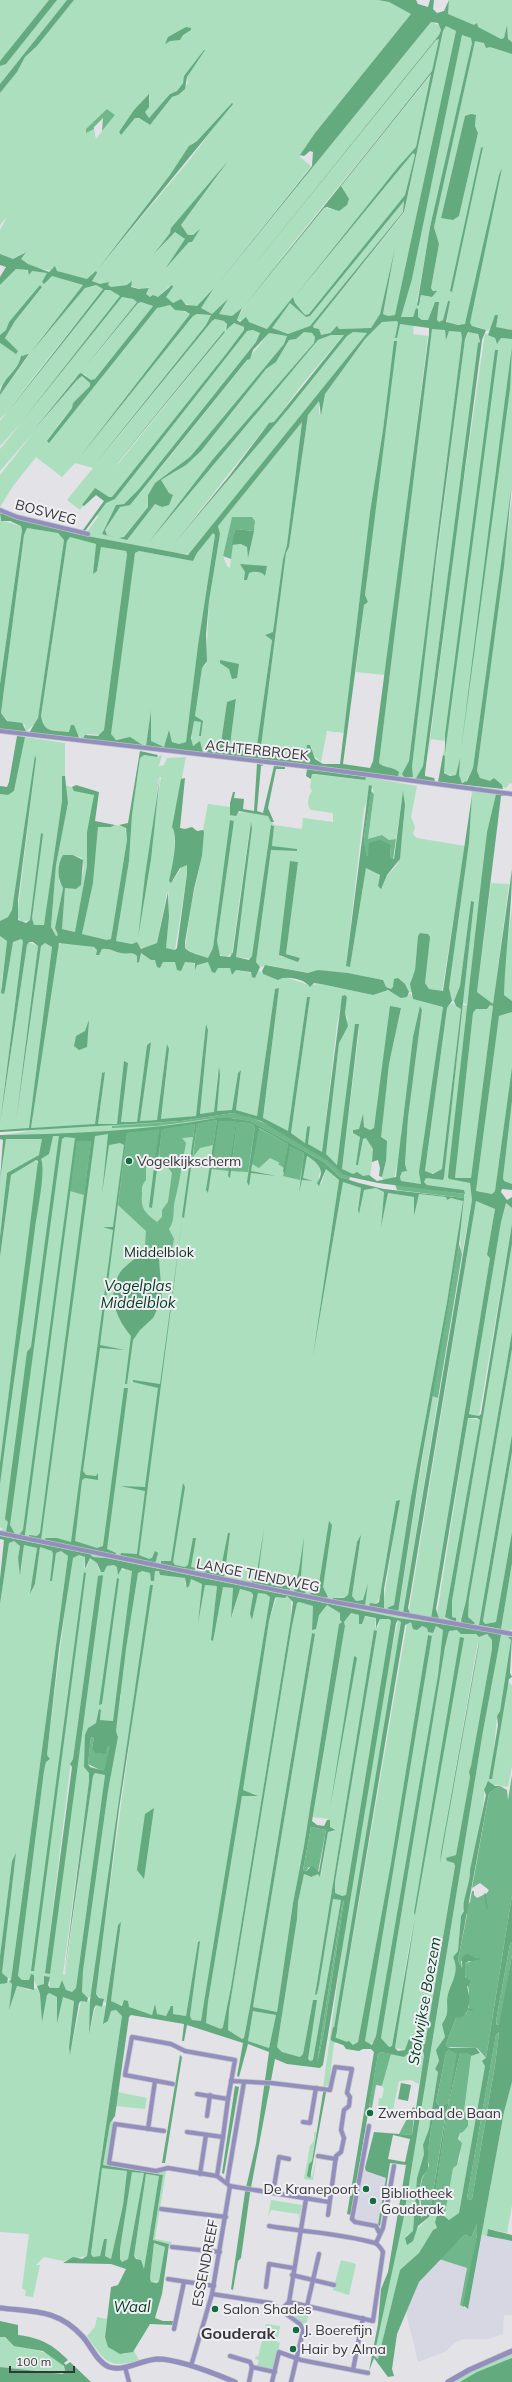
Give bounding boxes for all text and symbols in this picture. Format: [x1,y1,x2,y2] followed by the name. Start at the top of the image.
[13,495,79,529] street label: BOSWEG
[204,736,311,764] street label: ACHTERBROEK
[137,1152,241,1170] place label: Vogelkijkscherm
[124,1156,134,1166] marker: Vogelkijkscherm
[124,1243,195,1261] park label: Middelblok
[100,1276,177,1312] water label: Vogelplas Middelblok
[195,1554,321,1596] street label: LANGE TIENDWEG
[403,1935,445,2067] water label: Stolwijkse Boezem
[378,2104,501,2122] place label: Zwembad de Baan
[365,2108,375,2118] marker: Zwembad de Baan
[263,2180,358,2198] place label: De Kranepoort
[361,2184,371,2194] marker: De Kranepoort
[381,2184,453,2218] place label: Bibliotheek Gouderak
[368,2196,378,2206] marker: Bibliotheek Gouderak
[188,2218,222,2308] street label: ESSENDREEF
[113,2297,151,2316] water label: Waal
[223,2300,312,2318] place label: Salon Shades
[210,2304,220,2314] marker: Salon Shades
[304,2321,373,2339] place label: J. Boerefijn
[201,2323,276,2343] district label: Gouderak
[291,2325,301,2335] marker: J. Boerefijn
[301,2340,386,2358] place label: Hair by Alma
[288,2344,298,2354] marker: Hair by Alma
[10,2348,74,2374] scale bar
[16,2354,51,2369] text: 100 m

